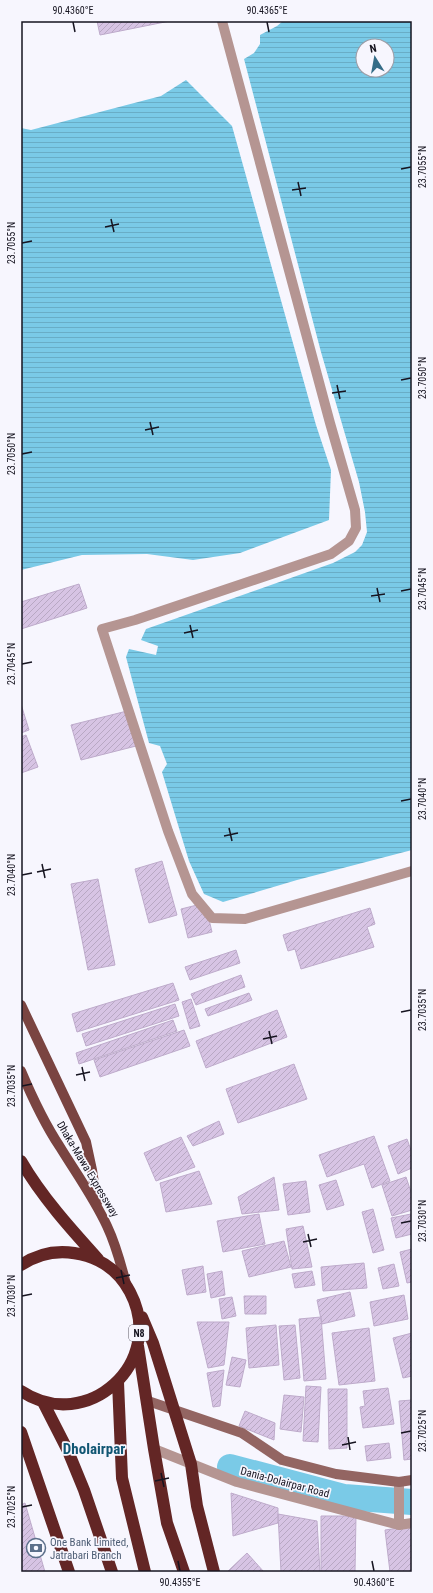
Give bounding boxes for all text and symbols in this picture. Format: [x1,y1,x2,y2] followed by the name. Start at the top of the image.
[53,5,94,16] text: 90.4360°E
[247,5,288,16] text: 90.4365°E
[355,38,395,78] north arrow
[369,42,378,56] text: N
[417,146,428,188] text: 23.7055°N
[6,222,17,264] text: 23.7055°N
[417,357,428,399] text: 23.7050°N
[6,433,17,475] text: 23.7050°N
[417,568,428,610] text: 23.7045°N
[6,643,17,685] text: 23.7045°N
[417,778,428,820] text: 23.7040°N
[6,854,17,896] text: 23.7040°N
[417,989,428,1031] text: 23.7035°N
[6,1065,17,1107] text: 23.7035°N
[54,1119,122,1220] street label: Dhaka-Mawa Expressway
[417,1200,428,1242] text: 23.7030°N
[6,1275,17,1317] text: 23.7030°N
[129,1325,149,1341] road number: N8
[417,1410,428,1452] text: 23.7025°N
[63,1440,125,1458] district label: Dholairpar
[239,1464,331,1501] street label: Dania-Dolairpar Road
[6,1486,17,1528] text: 23.7025°N
[50,1536,128,1562] place label: One Bank Limited, Jatrabari Branch
[25,1537,47,1559] bank icon: One Bank Limited, Jatrabari Branch
[160,1577,201,1588] text: 90.4355°E
[354,1577,395,1588] text: 90.4360°E

